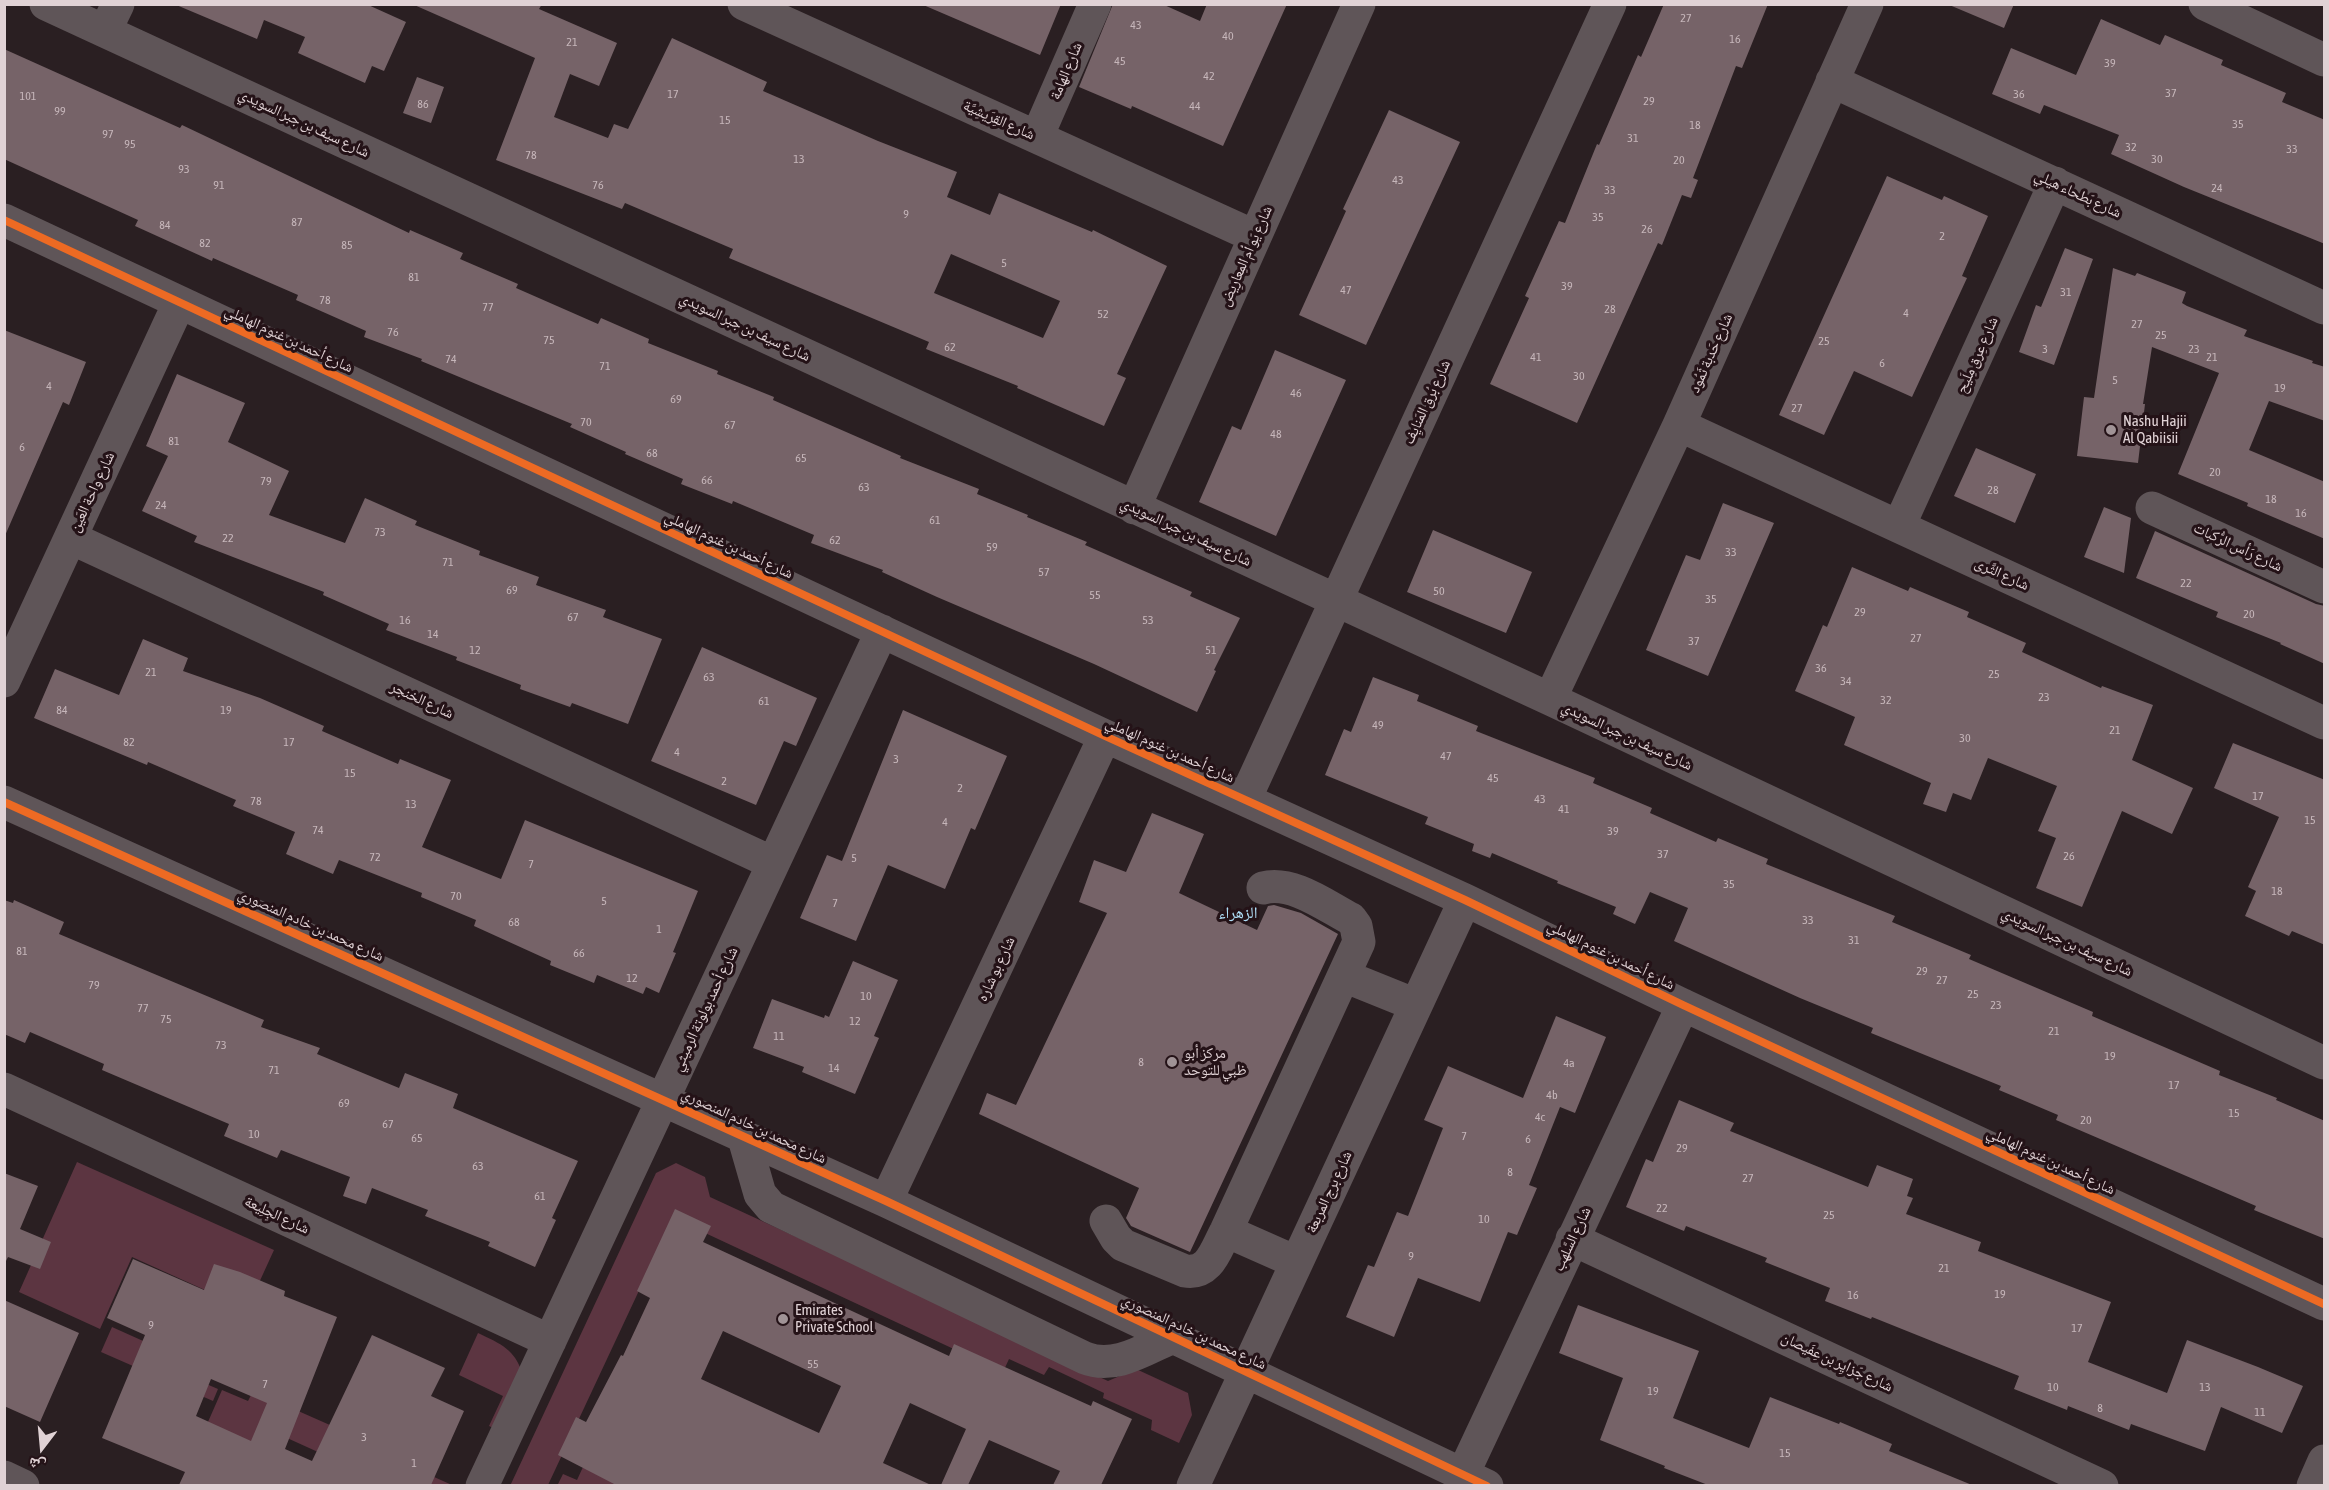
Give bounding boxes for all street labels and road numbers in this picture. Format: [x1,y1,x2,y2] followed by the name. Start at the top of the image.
[1046,40,1086,102] street label: شارع الهامة
[236,85,372,161] street label: شارع سيف بن جبر السويدي
[960,96,1038,144] street label: شارع القِرَيشِيَّة
[2032,166,2124,222] street label: شارع بَطحاء هيلي
[1216,203,1276,309] street label: شارع يَو أم المِعارِيض
[677,289,813,365] street label: شارع سيف بن جبر السويدي
[222,301,356,377] street label: شارع أحمد بن غنوم الهاملي
[1686,311,1736,395] street label: شارع حَدبة ثَمُود
[1952,314,2002,396] street label: شارع عِرق مِلَيح
[1400,357,1454,447] street label: شارع بُرق المَنايِف
[66,449,118,535] street label: شارع واحة العَين
[1118,494,1254,570] street label: شارع سيف بن جبر السويدي
[662,507,796,583] street label: شارع أحمد بن غنوم الهاملي
[2191,519,2285,575] street label: شارع رَأس الرُّكبات
[1972,554,2032,594] street label: شارع الثَّرى
[387,678,457,722] street label: شارع الخنجر
[1559,698,1695,774] street label: شارع سيف بن جبر السويدي
[1103,713,1237,787] street label: شارع أحمد بن غنوم الهاملي
[235,885,387,965] street label: شارع محمد بن خادم المنصوري
[1999,904,2135,980] street label: شارع سيف بن جبر السويدي
[1544,916,1678,994] street label: شارع أحمد بن غنوم الهاملي
[973,934,1019,1004] street label: شارع بو شاره
[668,944,742,1074] street label: شارع أحمد بولوتة الرميثي
[679,1085,829,1167] street label: شارع محمد بن خادم المنصوري
[1984,1123,2118,1199] street label: شارع أحمد بن غنوم الهاملي
[1302,1148,1356,1236] street label: شارع برج المربعة
[242,1192,312,1238] street label: شارع الجِلِيعة
[1549,1204,1595,1274] street label: شارع السَّلهب
[1119,1291,1269,1373] street label: شارع محمد بن خادم المنصوري
[1778,1328,1896,1396] street label: شارع جَزايِر بن عِفَيصان

